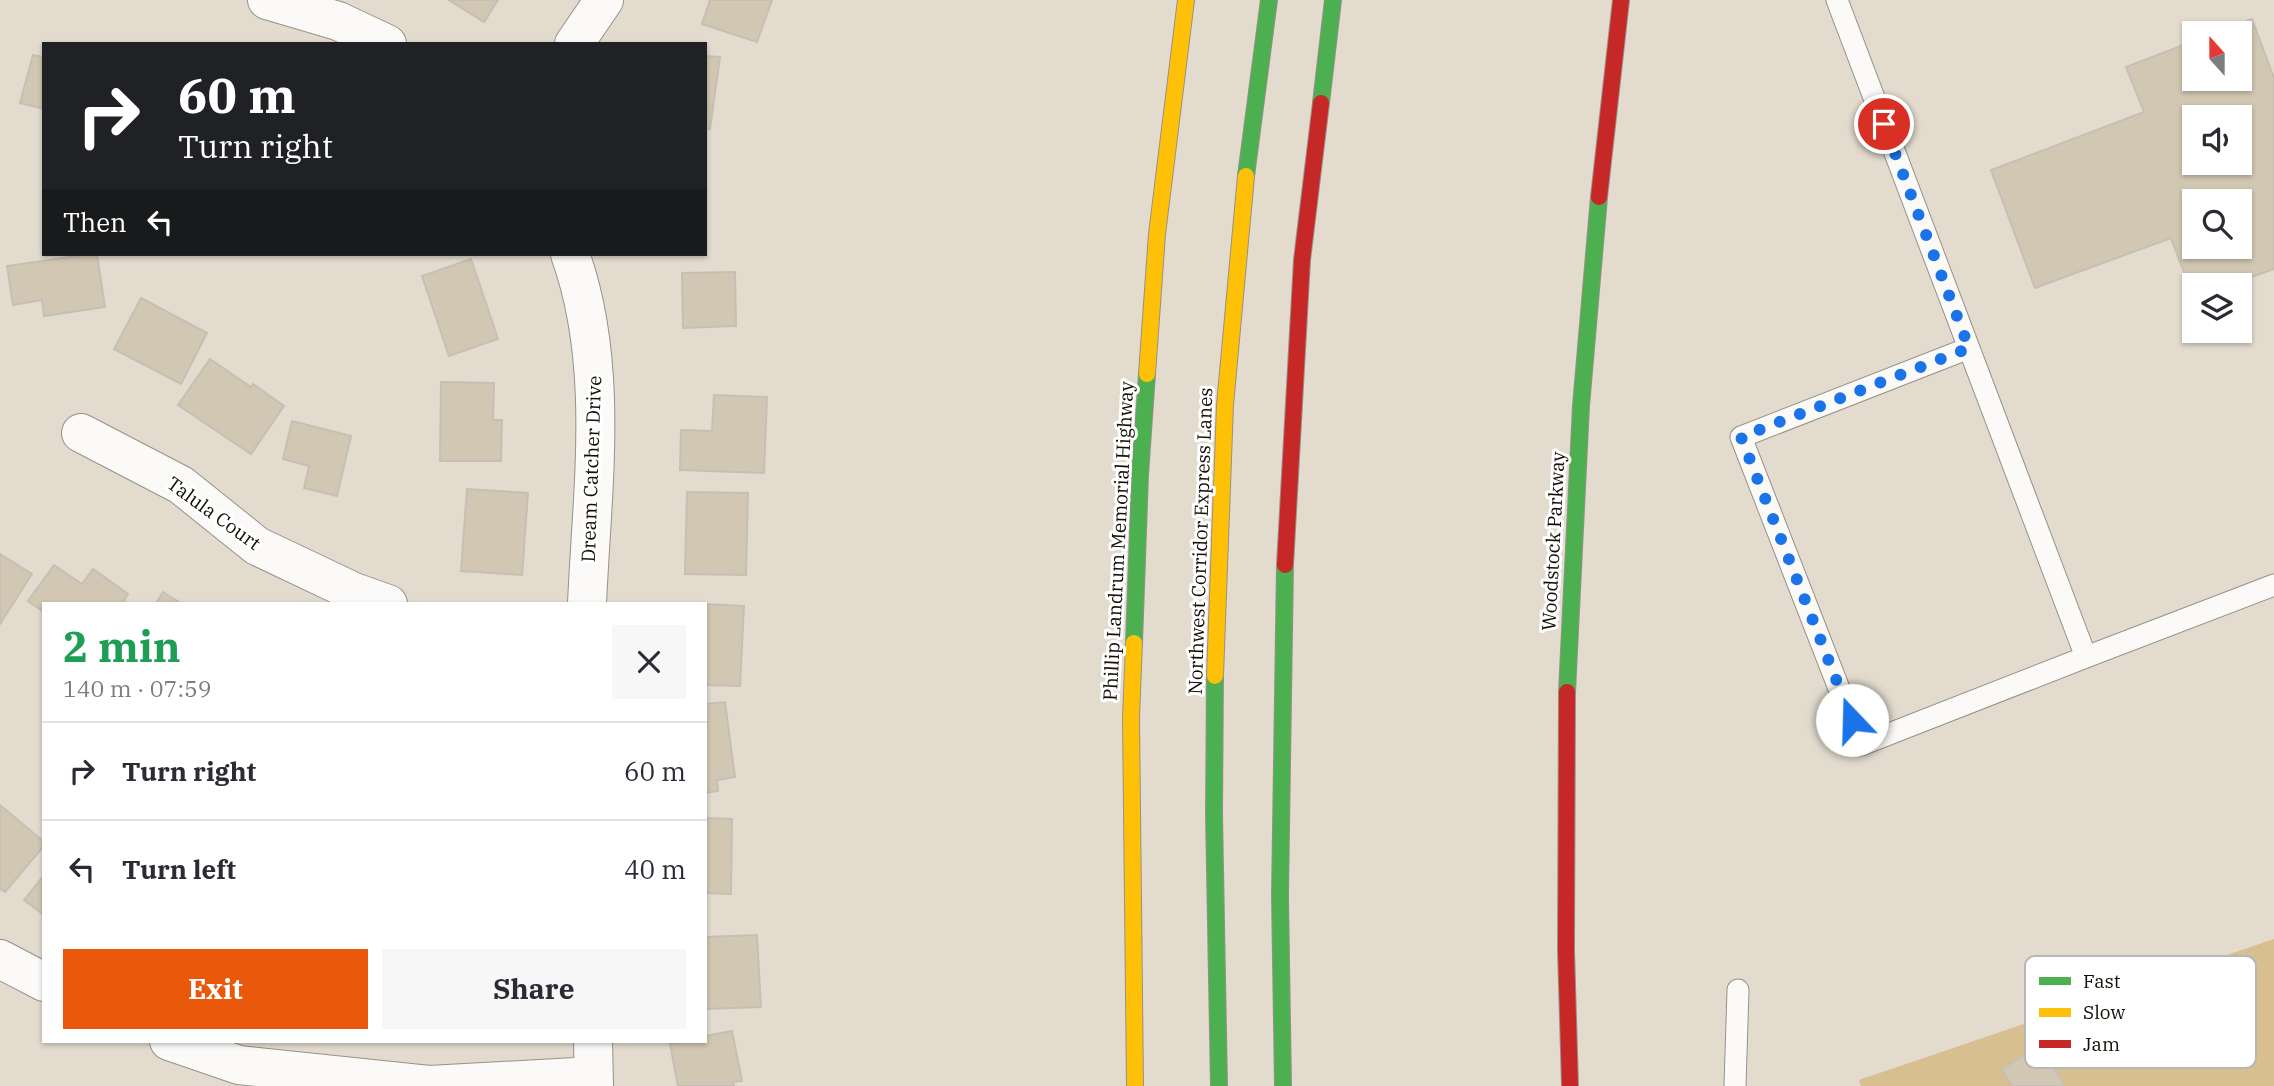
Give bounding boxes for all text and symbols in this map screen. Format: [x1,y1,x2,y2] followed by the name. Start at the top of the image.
[2182,21,2252,91] north arrow
[2182,21,2252,343] map controls
[178,63,296,126] text: 60 m
[63,70,154,161] icon: right
[1854,94,1914,154] pin
[1865,105,1903,143] icon: arrive
[2182,105,2252,175] button: sound
[178,125,333,167] text: Turn right
[2182,189,2252,259] button: search
[141,203,179,241] icon: left
[63,205,127,239] text: Then
[2182,273,2252,343] button: layers
[576,375,606,563] street label: Dream Catcher Drive
[1098,380,1138,701] street label: Phillip Landrum Memorial Highway
[1183,387,1217,695] street label: Northwest Corridor Express Lanes
[1536,450,1570,631] street label: Woodstock Parkway
[162,471,266,555] street label: Talula Court
[63,619,181,674] text: 2 min
[612,625,686,699] button: close
[63,673,212,703] text: 140 m · 07:59
[1815,683,1889,757] position arrow
[63,752,101,790] icon: right
[122,754,256,788] text: Turn right
[624,754,686,788] text: 60 m
[63,850,101,888] icon: left
[122,852,236,886] text: Turn left
[624,852,686,886] text: 40 m
[63,949,368,1029] button: Exit
[382,949,686,1029] button: Share
[2025,956,2256,1068] legend
[2083,969,2121,993] text: Fast
[2083,1000,2125,1024] text: Slow
[2083,1032,2120,1056] text: Jam

